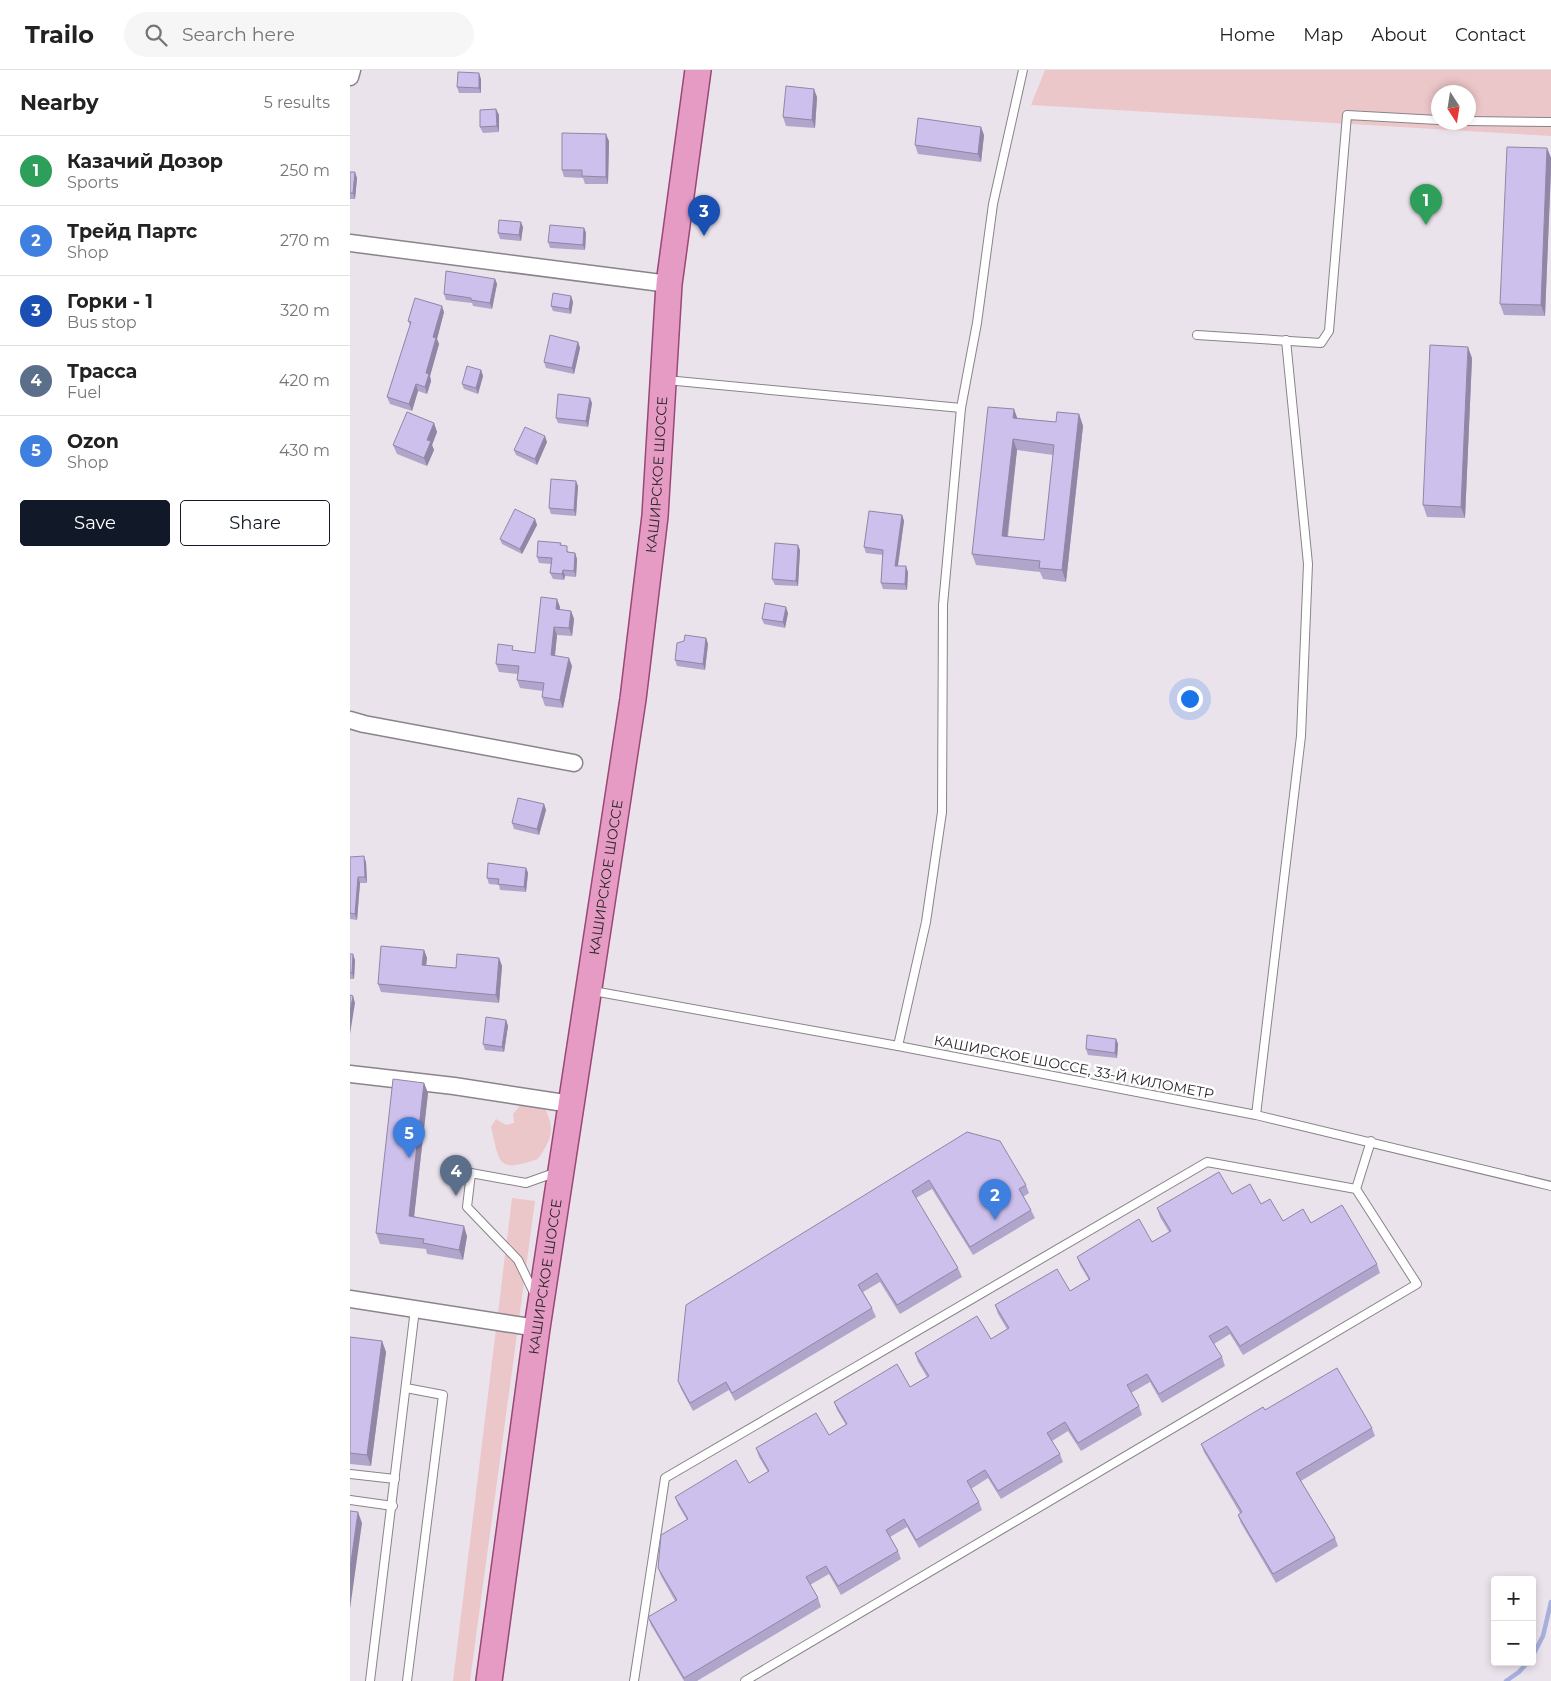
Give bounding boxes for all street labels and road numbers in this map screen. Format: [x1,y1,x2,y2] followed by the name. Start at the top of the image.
[642,396,671,554] street label: КАШИРСКОЕ ШОССЕ
[585,798,627,956] street label: КАШИРСКОЕ ШОССЕ
[933,1031,1215,1103] street label: КАШИРСКОЕ ШОССЕ, 33-Й КИЛОМЕТР
[524,1198,566,1356] street label: КАШИРСКОЕ ШОССЕ

